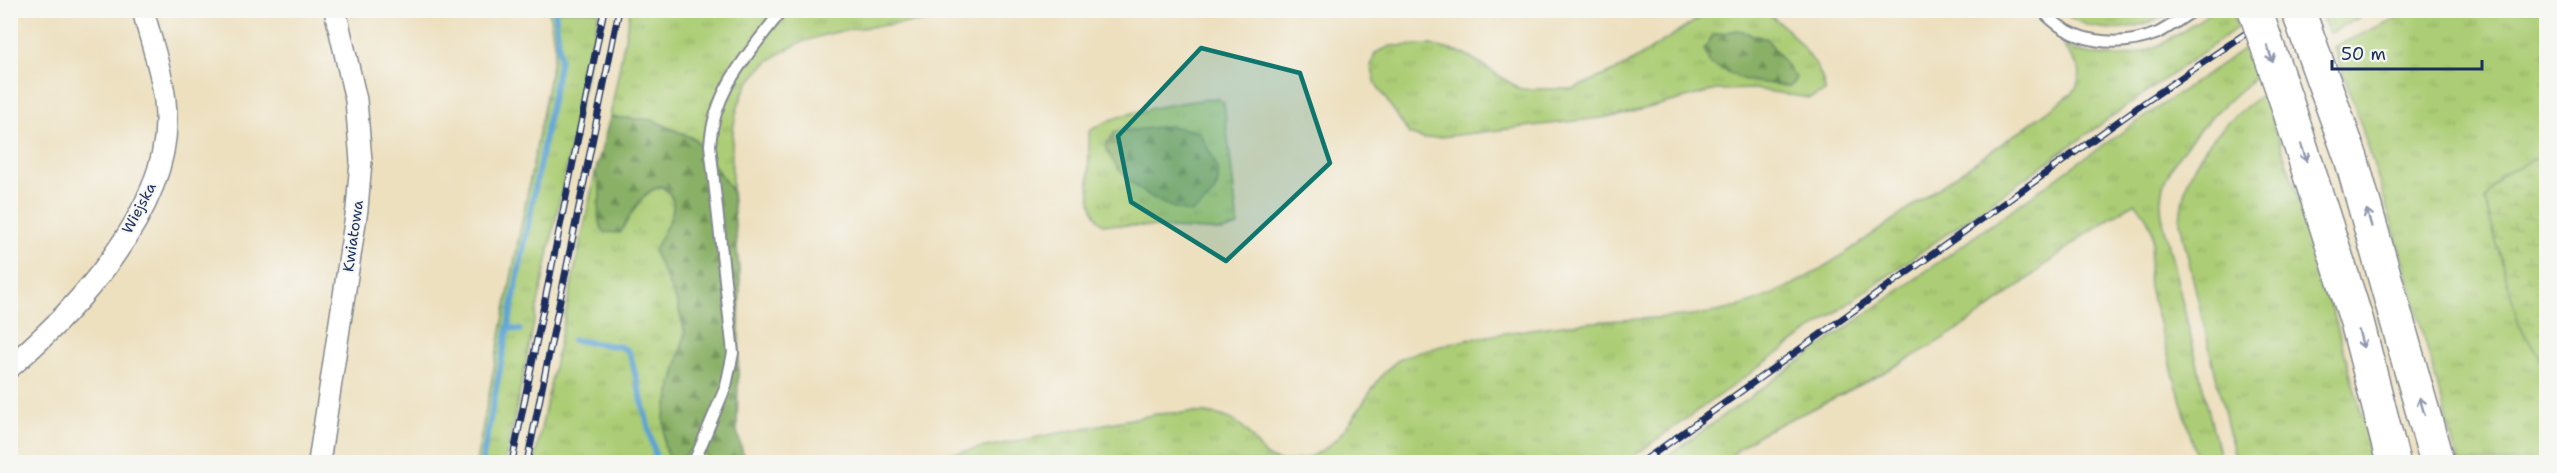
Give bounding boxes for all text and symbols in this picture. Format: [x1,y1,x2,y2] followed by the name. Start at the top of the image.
[2332,33,2482,71] scale bar
[2341,42,2386,66] text: 50 m
[2266,44,2277,63] one-way arrow
[2299,143,2310,162] one-way arrow
[117,178,161,237] street label: Wiejska
[338,198,368,273] street label: Kwiatowa
[2363,209,2374,228] one-way arrow
[2356,329,2367,348] one-way arrow
[2416,397,2427,416] one-way arrow

